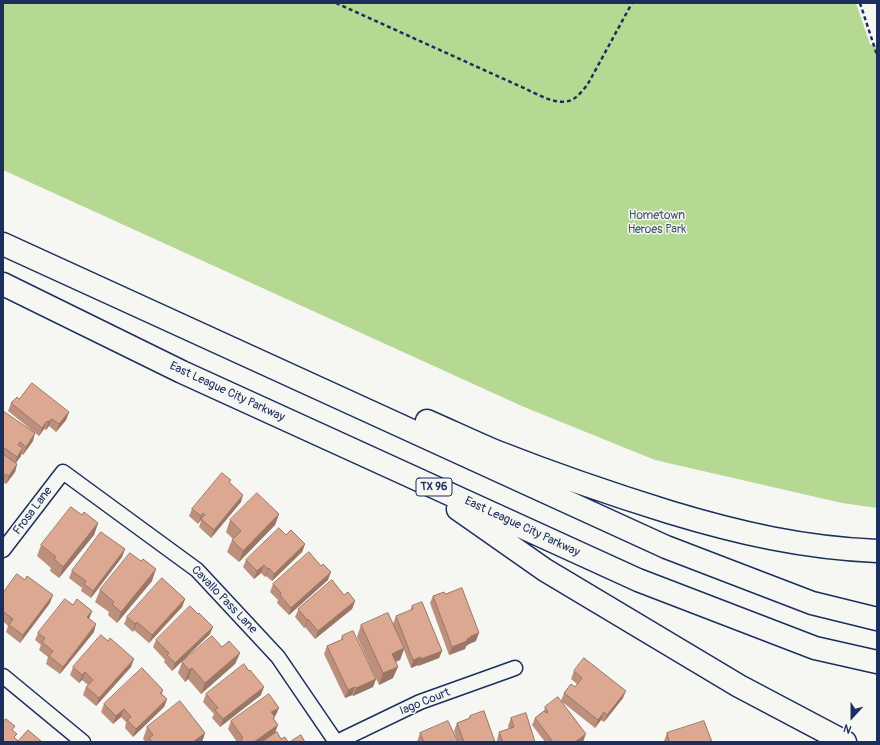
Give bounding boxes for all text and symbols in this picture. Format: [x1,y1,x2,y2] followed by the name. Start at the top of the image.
[628,209,686,237] park label: Hometown Heroes Park
[167,359,287,425] street label: East League City Parkway
[416,478,452,496] road number: TX 96
[10,484,56,538] street label: Frosa Lane
[462,494,582,560] street label: East League City Parkway
[188,563,260,637] street label: Cavallo Pass Lane
[398,685,452,719] street label: Iago Court
[832,697,872,737] north arrow
[842,721,853,736] text: N

